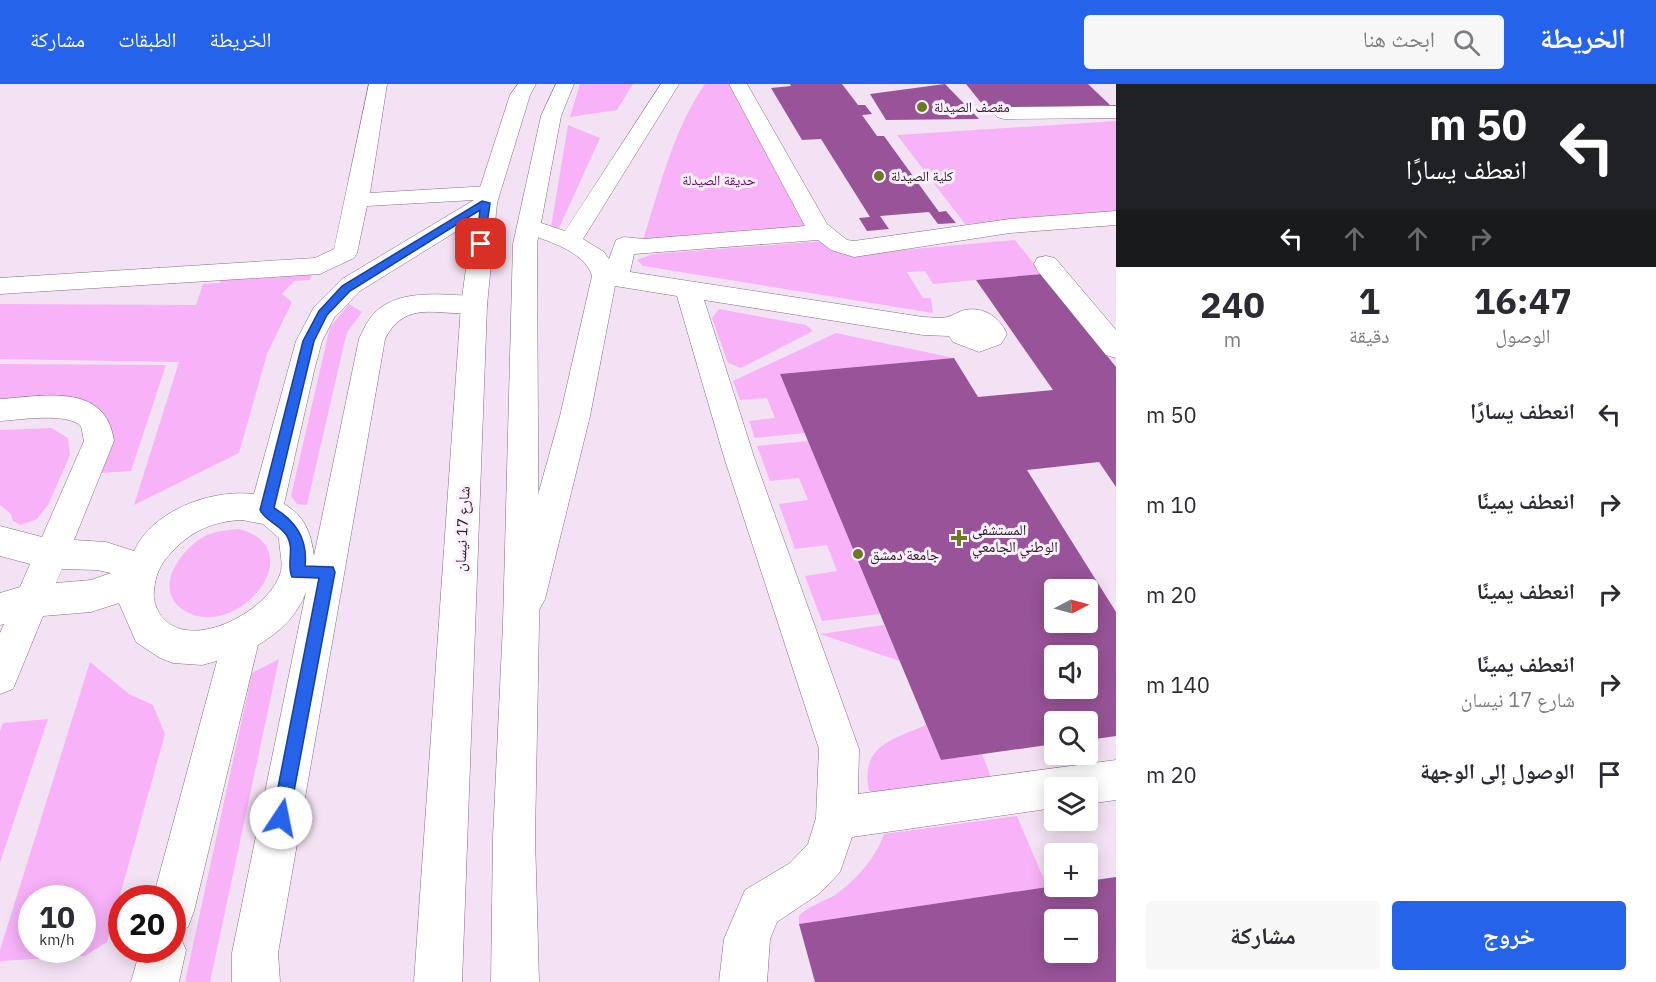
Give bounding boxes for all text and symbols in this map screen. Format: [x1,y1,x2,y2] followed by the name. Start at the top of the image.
[1084,15,1504,69] search box
[1540,19,1626,56] text: الخريطة
[1363,24,1435,53] text: ابحث هنا
[30,25,85,53] text: مشاركة
[118,25,177,53] text: الطبقات
[210,25,271,53] text: الخريطة
[1450,26,1483,59] icon: search
[1429,97,1527,152] text: 50 m
[934,98,1010,116] place label: مقصف الصيدلة
[915,100,929,114] marker: مقصف الصيدلة
[1548,108,1626,186] icon: left
[1406,151,1527,186] text: انعطف يسارًا
[891,167,953,185] place label: كلية الصيدلة
[872,169,886,183] marker: كلية الصيدلة
[682,171,756,189] park label: حديقة الصيدلة
[455,218,506,269] pin
[1275,222,1308,255] icon: left
[1338,222,1371,255] icon: ahead
[1401,222,1434,255] icon: ahead
[1464,222,1497,255] icon: right
[464,227,497,260] icon: arrive
[1358,277,1380,324] text: 1
[1474,277,1572,324] text: 16:47
[1200,281,1265,328] text: 240
[1349,322,1390,349] text: دقيقة
[1495,322,1550,349] text: الوصول
[1224,326,1241,353] text: m
[1470,396,1575,425] text: انعطف يسارًا
[1593,398,1626,431] icon: left
[1146,400,1197,429] text: 50 m
[450,486,475,572] street label: شارع 17 نيسان
[1477,486,1575,515] text: انعطف يمينًا
[1593,488,1626,521] icon: right
[1146,490,1197,519] text: 10 m
[972,520,1058,558] place label: المستشفى الوطني الجامعي
[950,529,968,547] marker: المستشفى الوطني الجامعي
[870,545,940,565] place label: جامعة دمشق
[851,547,865,561] marker: جامعة دمشق
[1477,576,1575,605] text: انعطف يمينًا
[1593,578,1626,611] icon: right
[1044,579,1098,633] north arrow
[1044,579,1098,963] map controls
[1146,580,1197,609] text: 20 m
[1044,645,1098,699] button: sound
[1477,649,1575,678] text: انعطف يمينًا
[1593,668,1626,701] icon: right
[1146,670,1210,699] text: 140 m
[1461,686,1575,713] text: شارع 17 نيسان
[1044,711,1098,765] button: search
[1420,756,1575,785] text: الوصول إلى الوجهة
[1593,758,1626,791] icon: arrive
[1146,760,1197,789] text: 20 m
[1044,777,1098,831] button: layers
[249,786,313,850] position arrow
[1044,843,1098,897] button: +
[108,885,186,963] speed limit sign: 20
[39,897,75,936] text: 10
[1146,901,1380,970] button: مشاركة
[1392,901,1626,970] button: خروج
[1044,909,1098,963] button: −
[39,930,75,949] text: km/h

